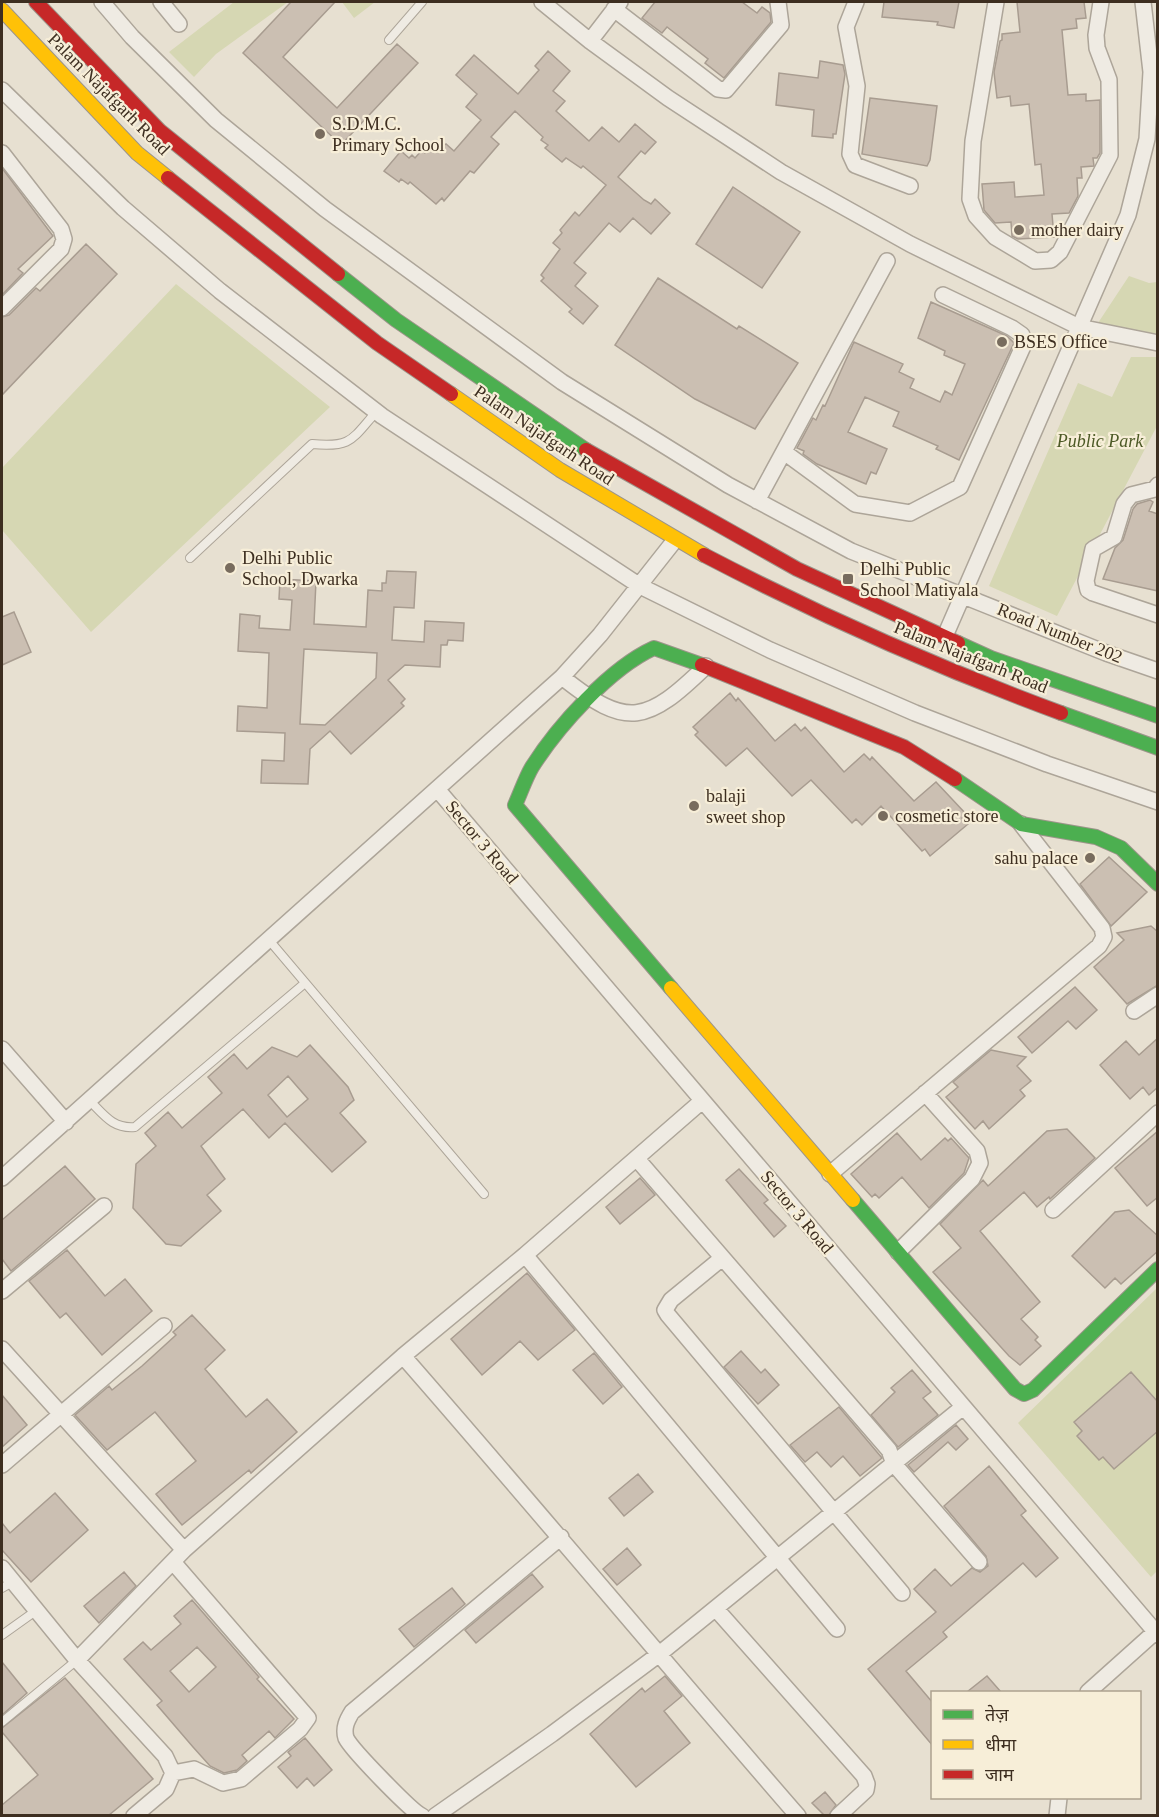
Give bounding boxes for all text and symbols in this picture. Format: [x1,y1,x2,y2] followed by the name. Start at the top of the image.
[44,29,174,159] street label: Palam Najafgarh Road
[332,114,445,155] place label: S.D.M.C. Primary School
[313,127,327,141] marker: S.D.M.C. Primary School
[1031,220,1123,240] place label: mother dairy
[1012,223,1026,237] marker: mother dairy
[1014,332,1107,352] place label: BSES Office
[995,335,1009,349] marker: BSES Office
[470,381,618,489] street label: Palam Najafgarh Road
[1056,431,1144,451] park label: Public Park
[242,548,358,589] place label: Delhi Public School, Dwarka
[860,559,978,600] place label: Delhi Public School Matiyala
[223,561,237,575] marker: Delhi Public School, Dwarka
[841,572,855,586] marker: Delhi Public School Matiyala
[995,599,1125,667] street label: Road Number 202
[891,617,1051,697] street label: Palam Najafgarh Road
[706,786,786,827] place label: balaji sweet shop
[442,797,522,887] street label: Sector 3 Road
[687,799,701,813] marker: balaji sweet shop
[895,806,998,826] place label: cosmetic store
[876,809,890,823] marker: cosmetic store
[995,848,1078,868] place label: sahu palace
[1083,851,1097,865] marker: sahu palace
[757,1167,837,1257] street label: Sector 3 Road
[931,1691,1141,1799] legend
[985,1704,1009,1725] text: तेज़
[985,1735,1016,1755] text: धीमा
[985,1765,1015,1785] text: जाम

